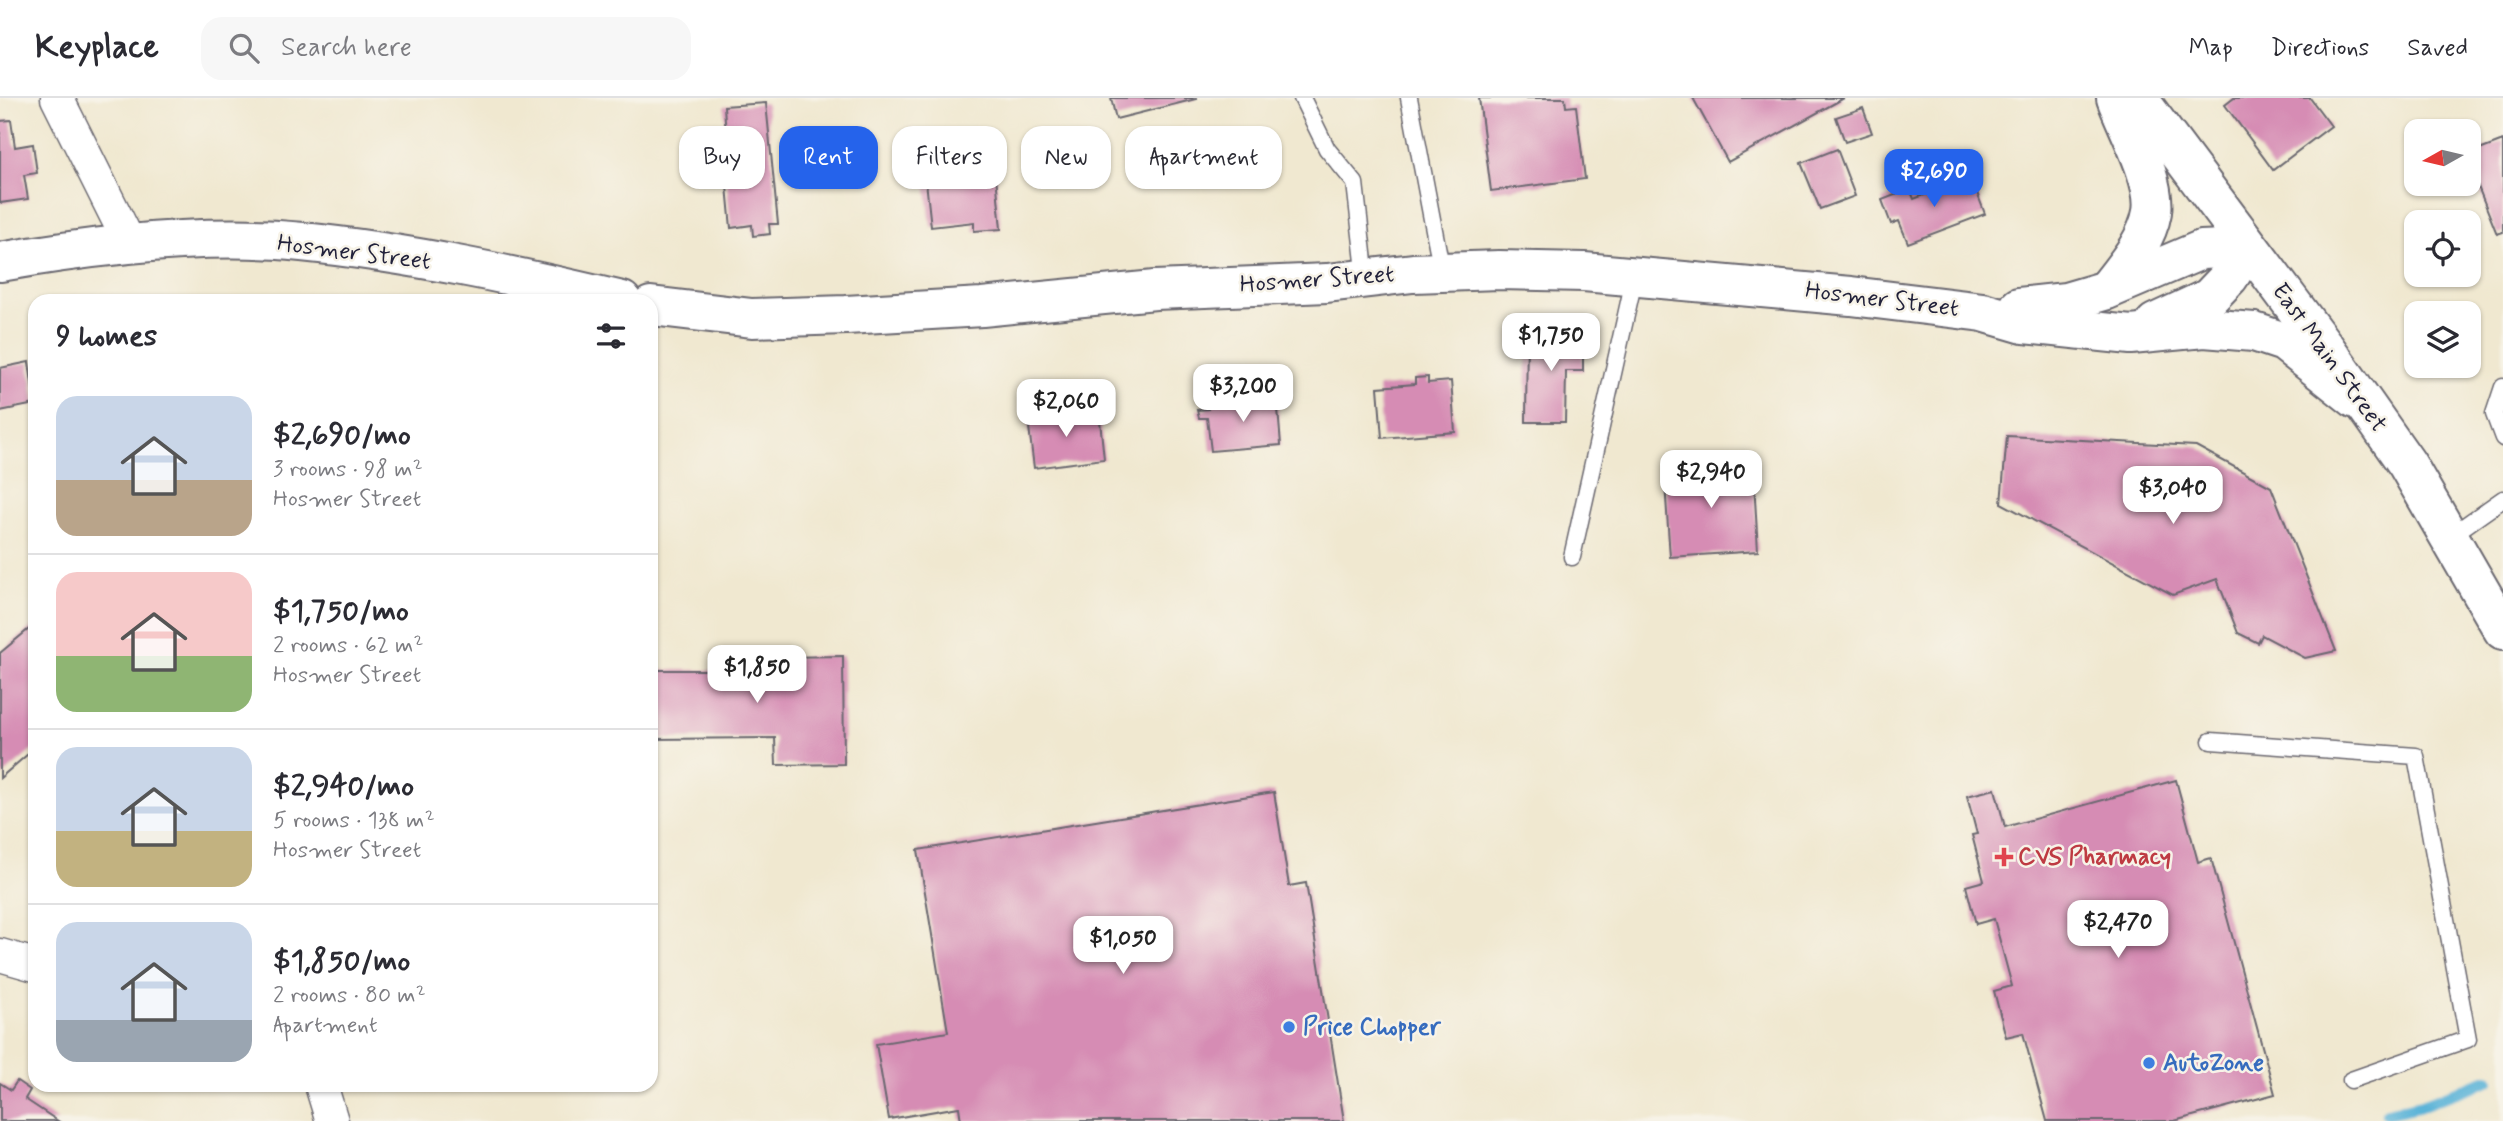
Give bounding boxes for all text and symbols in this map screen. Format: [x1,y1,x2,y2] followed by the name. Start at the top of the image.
[201,17,691,80] search box
[35,26,159,70] text: Keyplace
[225,29,263,67] icon: search
[281,31,412,65] text: Search here
[2189,33,2233,64] text: Map
[2271,33,2369,64] text: Directions
[2407,33,2468,64] text: Saved
[2404,119,2482,196] north arrow
[2404,119,2481,378] map controls
[679,126,765,189] chip: Buy
[779,126,878,189] chip: Rent
[892,126,1007,189] chip: Filters
[1021,126,1111,189] chip: New
[1125,126,1282,189] chip: Apartment
[1877,150,1991,209] pin: $2,690
[1900,157,1968,187] text: $2,690
[2404,210,2481,287] button: locate
[275,228,433,278] street label: Hosmer Street
[1239,259,1395,301] street label: Hosmer Street
[1803,275,1961,325] street label: Hosmer Street
[2264,277,2394,439] street label: East Main Street
[2404,301,2481,378] button: layers
[1494,314,1608,373] pin: $1,750
[56,317,157,356] text: 9 homes
[592,317,630,355] icon: filters
[1518,321,1584,351] text: $1,750
[1186,364,1300,424] pin: $3,200
[1209,372,1277,402] text: $3,200
[1009,380,1123,439] pin: $2,060
[1033,387,1099,417] text: $2,060
[273,416,411,455] text: $2,690/mo
[112,424,196,508] icon: home
[1654,450,1768,510] pin: $2,940
[273,455,423,485] text: 3 rooms · 98 m²
[1676,458,1746,488] text: $2,940
[2116,466,2230,526] pin: $3,040
[2139,474,2207,504] text: $3,040
[273,485,421,515] text: Hosmer Street
[273,592,409,631] text: $1,750/mo
[112,600,196,684] icon: home
[273,631,424,661] text: 2 rooms · 62 m²
[700,646,814,705] pin: $1,850
[723,653,791,683] text: $1,850
[273,661,421,691] text: Hosmer Street
[273,767,414,806] text: $2,940/mo
[112,775,196,859] icon: home
[273,806,435,836] text: 5 rooms · 138 m²
[273,836,421,866] text: Hosmer Street
[2018,842,2171,873] place label: CVS Pharmacy
[1996,849,2012,865] marker: CVS Pharmacy
[2061,900,2175,960] pin: $2,470
[2083,908,2153,938] text: $2,470
[1066,916,1180,976] pin: $1,050
[1089,924,1157,954] text: $1,050
[273,942,410,981] text: $1,850/mo
[112,950,196,1034] icon: home
[273,981,426,1011] text: 2 rooms · 80 m²
[273,1011,378,1041] text: Apartment
[1303,1012,1442,1043] place label: Price Chopper
[1281,1019,1297,1035] marker: Price Chopper
[2163,1048,2264,1079] place label: AutoZone
[2141,1055,2157,1071] marker: AutoZone

